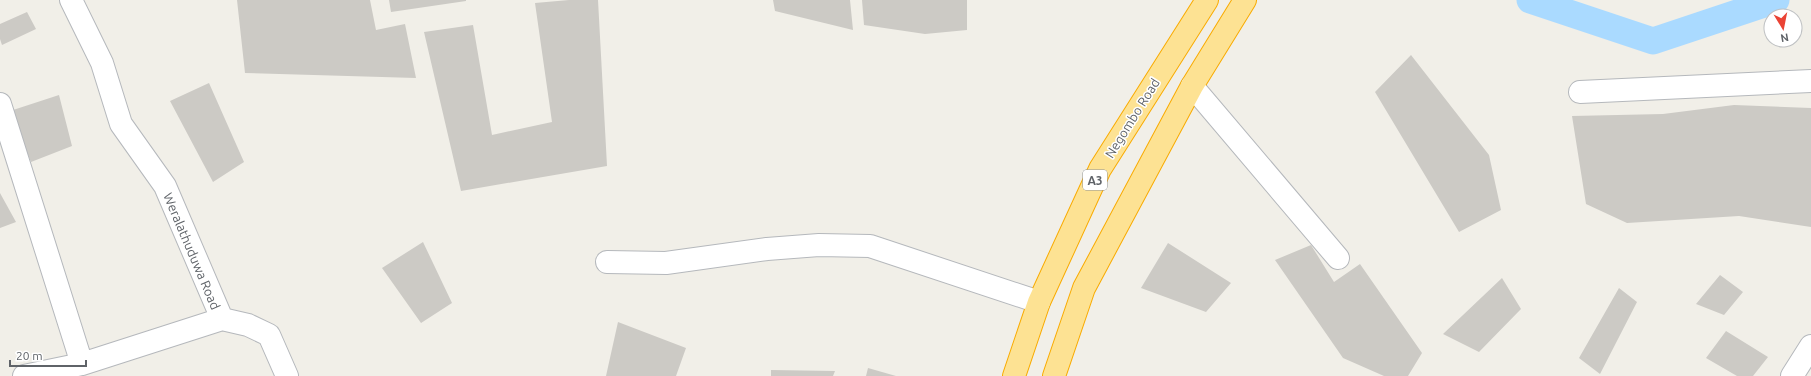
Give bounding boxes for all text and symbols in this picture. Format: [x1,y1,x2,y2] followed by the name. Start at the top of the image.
[1763,8,1803,48] north arrow
[1780,31,1790,44] text: N
[1102,76,1162,160] street label: Negombo Road
[1083,170,1107,190] road number: A3
[161,191,223,311] street label: Weralathuduwa Road
[10,342,86,368] scale bar
[16,349,43,362] text: 20 m

